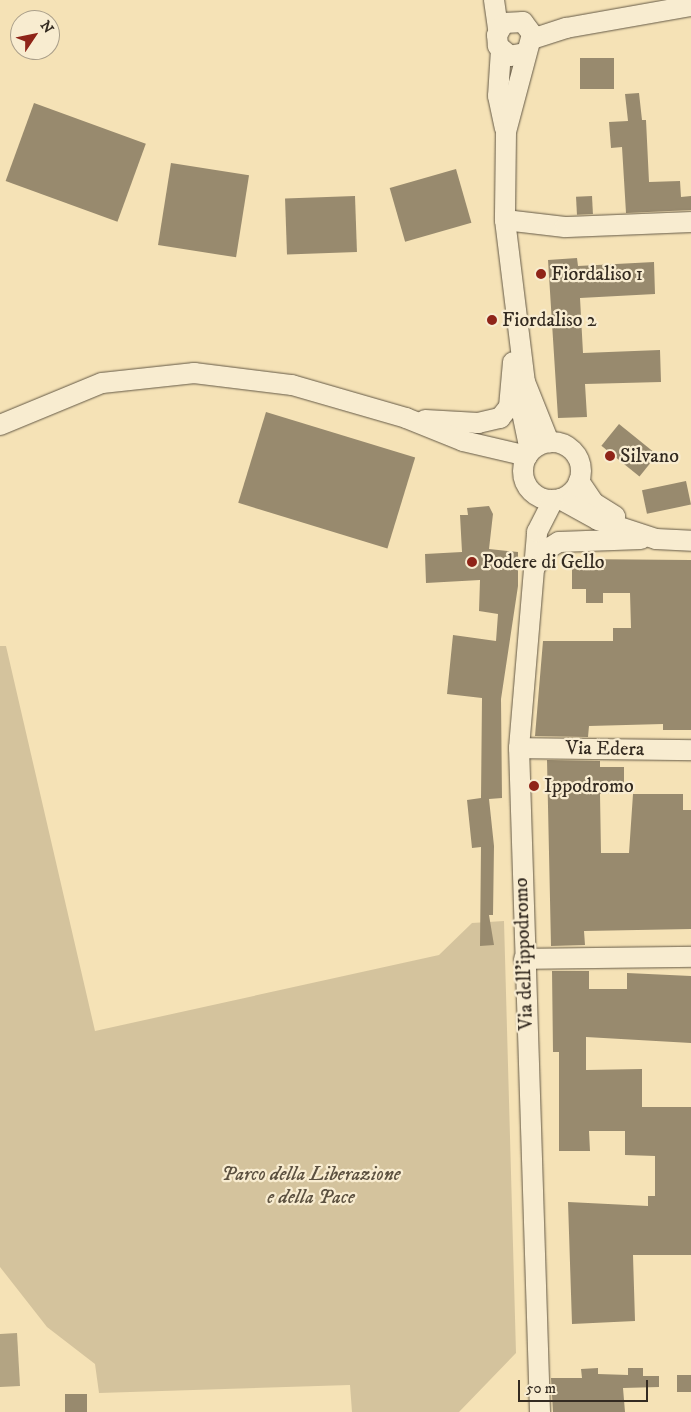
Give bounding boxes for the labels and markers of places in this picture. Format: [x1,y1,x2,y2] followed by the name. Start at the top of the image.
[551,262,643,286] place label: Fiordaliso 1
[535,268,547,280] marker: Fiordaliso 1
[502,308,597,332] place label: Fiordaliso 2
[486,314,498,326] marker: Fiordaliso 2
[620,444,679,468] place label: Silvano
[604,450,616,462] marker: Silvano
[482,550,605,574] place label: Podere di Gello
[466,556,478,568] marker: Podere di Gello
[544,774,634,798] place label: Ippodromo
[528,780,540,792] marker: Ippodromo

